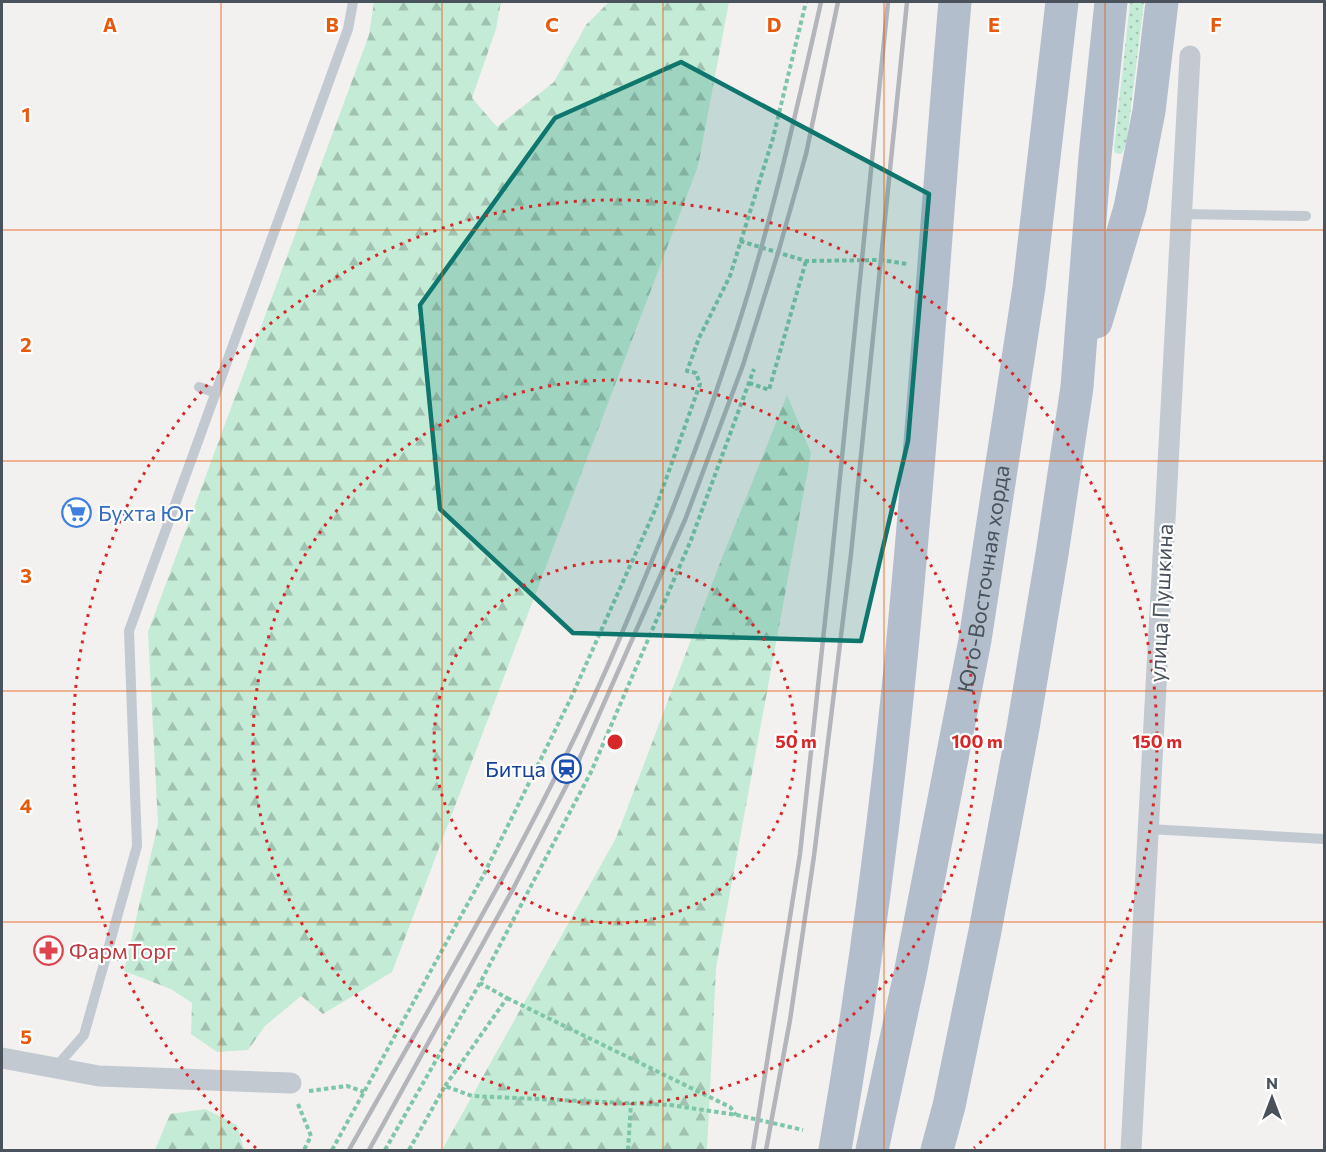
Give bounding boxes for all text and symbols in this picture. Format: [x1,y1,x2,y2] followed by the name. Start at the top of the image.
[103,12,117,36] text: A
[325,12,339,36] text: B
[545,12,559,36] text: C
[767,12,781,36] text: D
[988,12,1000,36] text: E
[1210,12,1222,36] text: F
[21,102,31,126] text: 1
[20,332,32,356] text: 2
[951,463,1015,695] street label: Юго-Восточная хорда
[61,497,93,529] supermarket icon: Бухта Юг
[98,499,194,526] place label: Бухта Юг
[1143,523,1178,683] street label: улица Пушкина
[20,563,32,587] text: 3
[775,730,817,752] text: 50 m
[951,730,1003,752] text: 100 m
[1132,730,1182,752] text: 150 m
[605,732,625,752] centre of rings
[551,753,583,785] station icon: Битца
[485,755,546,782] place label: Битца
[20,793,32,817] text: 4
[32,935,64,967] pharmacy icon: ФармТорг
[69,937,176,964] place label: ФармТорг
[20,1024,32,1048] text: 5
[1242,1068,1302,1128] north arrow
[1266,1073,1278,1092] text: N

